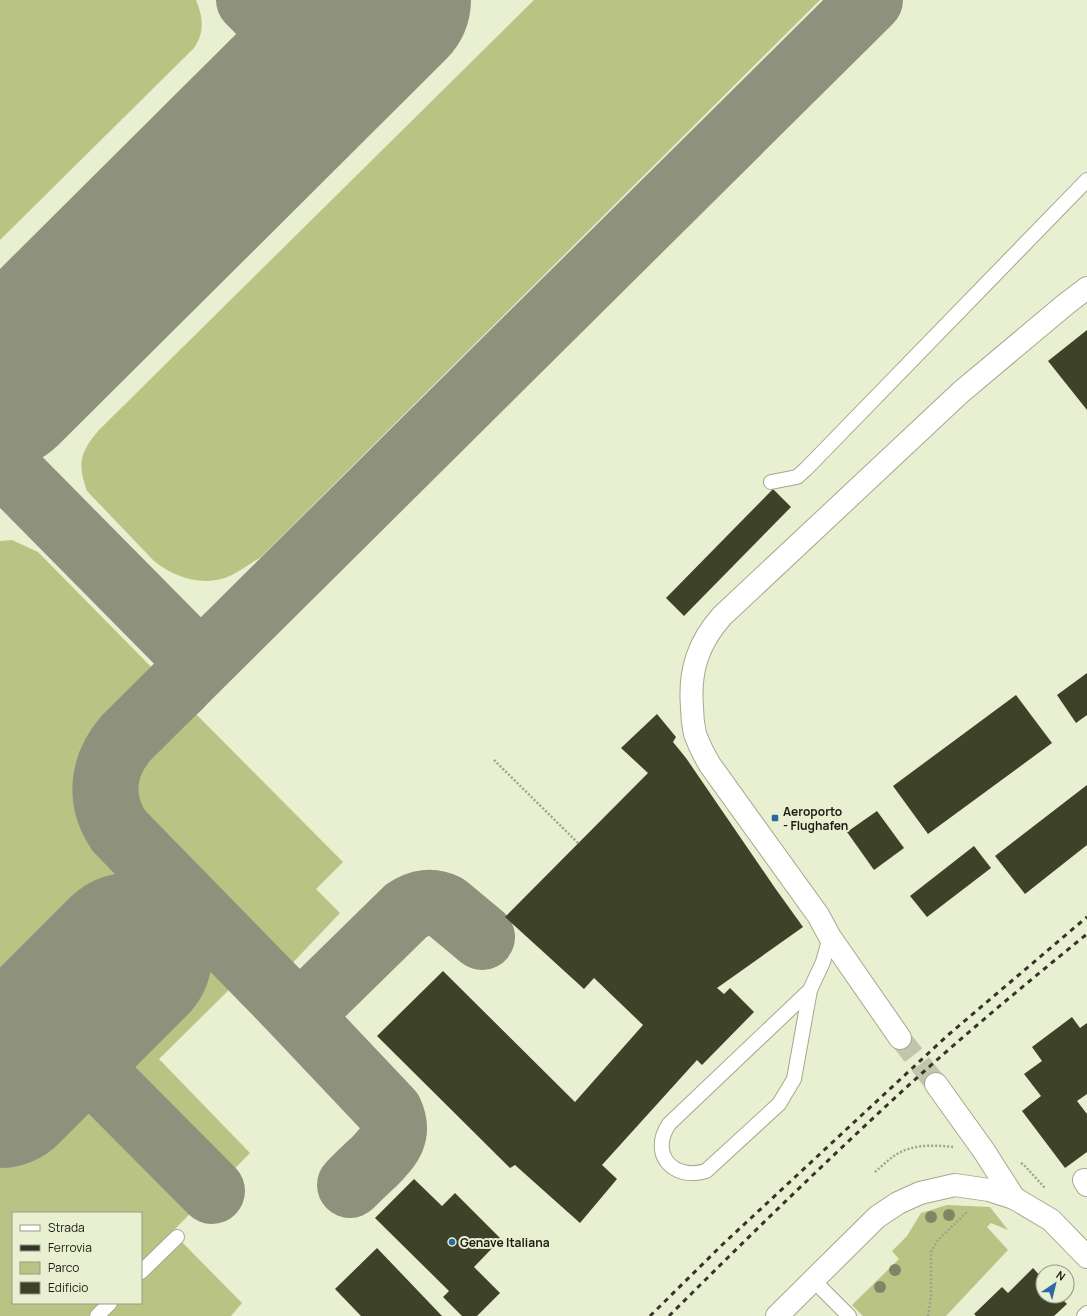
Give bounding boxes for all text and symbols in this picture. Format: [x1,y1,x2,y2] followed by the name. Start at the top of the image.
[783,803,848,834] place label: Aeroporto - Flughafen
[770,813,780,823] marker: Aeroporto - Flughafen
[12,1212,142,1304] legend
[48,1219,85,1236] text: Strada
[460,1234,550,1251] place label: Genave Italiana
[447,1237,457,1247] marker: Genave Italiana
[48,1239,92,1256] text: Ferrovia
[48,1259,79,1276] text: Parco
[1035,1264,1075,1304] north arrow
[1053,1267,1069,1284] text: N
[48,1279,88,1296] text: Edificio

